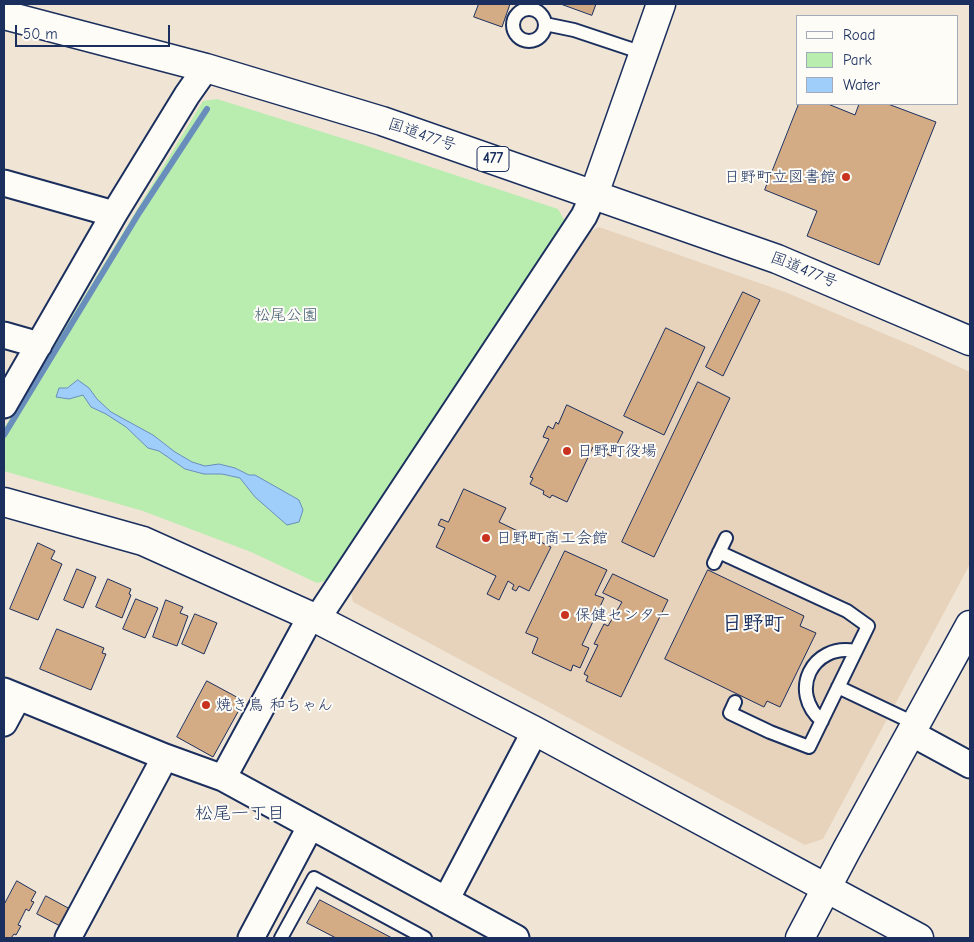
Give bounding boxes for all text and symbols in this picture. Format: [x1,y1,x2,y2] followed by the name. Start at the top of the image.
[18,15,172,47] scale bar
[796,15,959,105] legend
[23,25,58,43] text: 50 m
[843,26,875,44] text: Road
[843,51,872,69] text: Park
[843,76,880,94] text: Water
[385,114,459,156] street label: 国道477号
[477,146,509,172] road number: 477
[724,167,836,187] place label: 日野町立図書館
[840,171,852,183] marker: 日野町立図書館
[768,248,840,292] street label: 国道477号
[254,305,318,325] park label: 松尾公園
[577,441,657,461] place label: 日野町役場
[561,445,573,457] marker: 日野町役場
[496,528,608,548] place label: 日野町商工会館
[480,532,492,544] marker: 日野町商工会館
[575,605,671,625] place label: 保健センター
[559,609,571,621] marker: 保健センター
[722,611,784,637] district label: 日野町
[216,695,333,715] place label: 焼き鳥 和ちゃん
[200,699,212,711] marker: 焼き鳥 和ちゃん
[195,803,285,825] district label: 松尾一丁目

